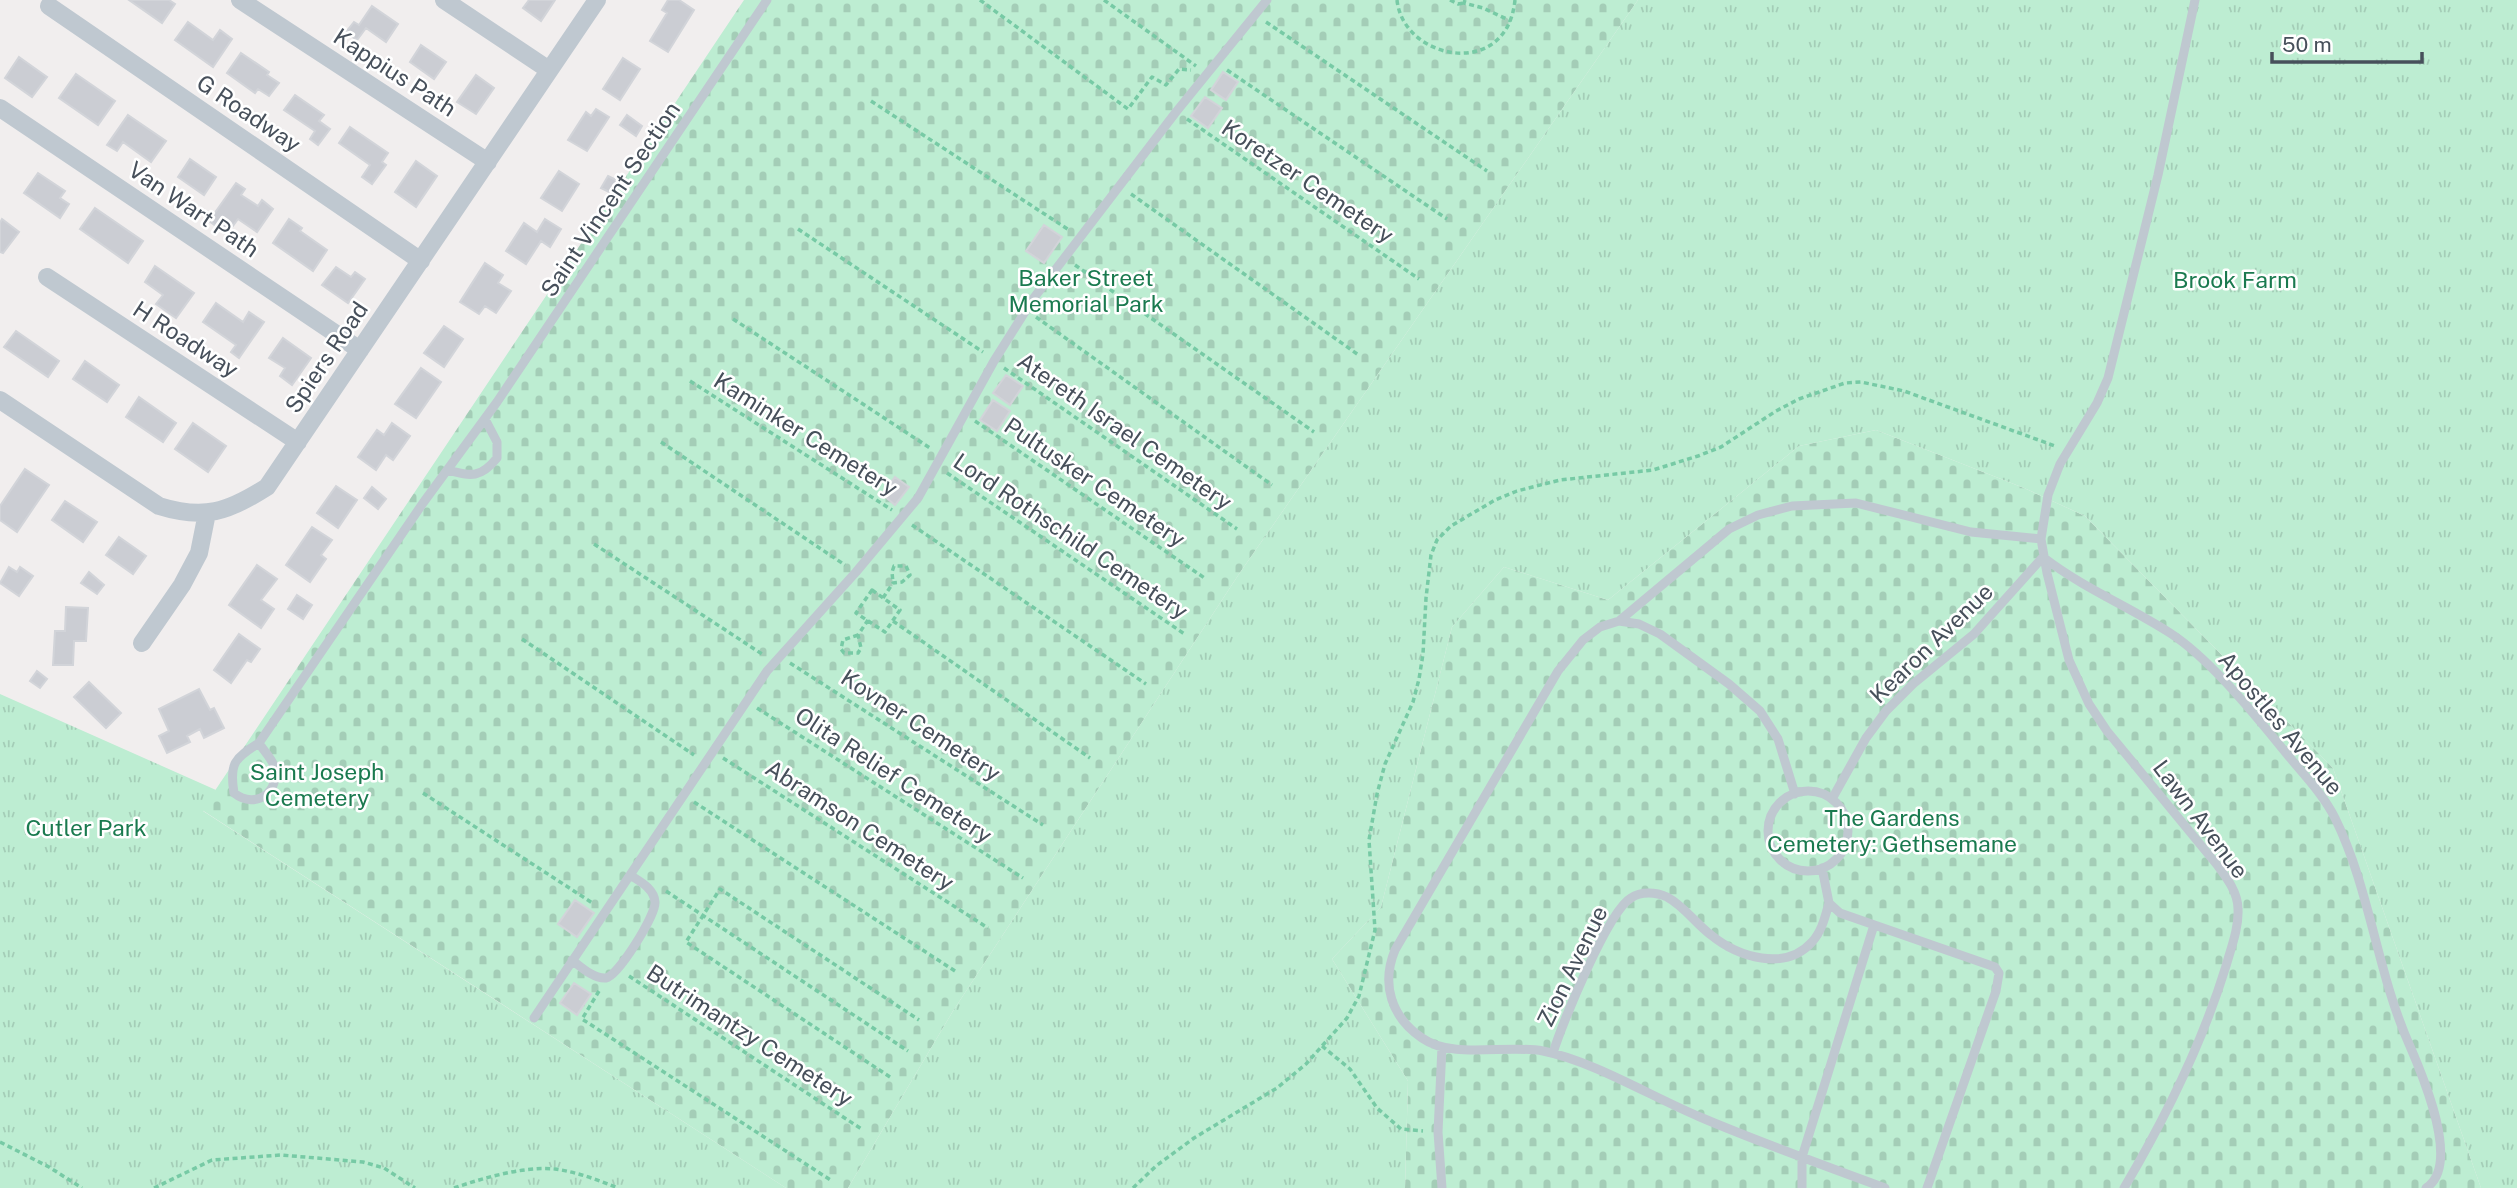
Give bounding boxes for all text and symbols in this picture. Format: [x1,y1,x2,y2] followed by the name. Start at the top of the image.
[2272,21,2422,65] scale bar
[329,22,461,122] street label: Kappius Path
[2282,32,2332,57] text: 50 m
[192,68,306,158] street label: G Roadway
[535,96,685,302] street label: Saint Vincent Section
[1217,114,1399,248] street label: Koretzer Cemetery
[124,156,264,262] street label: Van Wart Path
[1008,264,1164,317] park label: Baker Street Memorial Park
[2173,266,2297,293] park label: Brook Farm
[128,295,244,383] street label: H Roadway
[279,296,373,418] street label: Spiers Road
[1013,347,1237,515] street label: Atereth Israel Cemetery
[709,366,903,502] street label: Kaminker Cemetery
[999,411,1191,553] street label: Pultusker Cemetery
[949,447,1193,625] street label: Lord Rothschild Cemetery
[1864,578,1998,708] street label: Kearon Avenue
[2213,646,2349,800] street label: Apostles Avenue
[836,663,1006,787] street label: Kovner Cemetery
[791,701,997,849] street label: Olita Relief Cemetery
[761,754,959,896] street label: Abramson Cemetery
[2148,755,2254,883] street label: Lawn Avenue
[250,758,384,811] park label: Saint Joseph Cemetery
[1767,804,2017,857] park label: The Gardens Cemetery: Gethsemane
[25,814,147,841] park label: Cutler Park
[1531,901,1613,1031] street label: Zion Avenue
[642,958,858,1112] street label: Butrimantzy Cemetery

